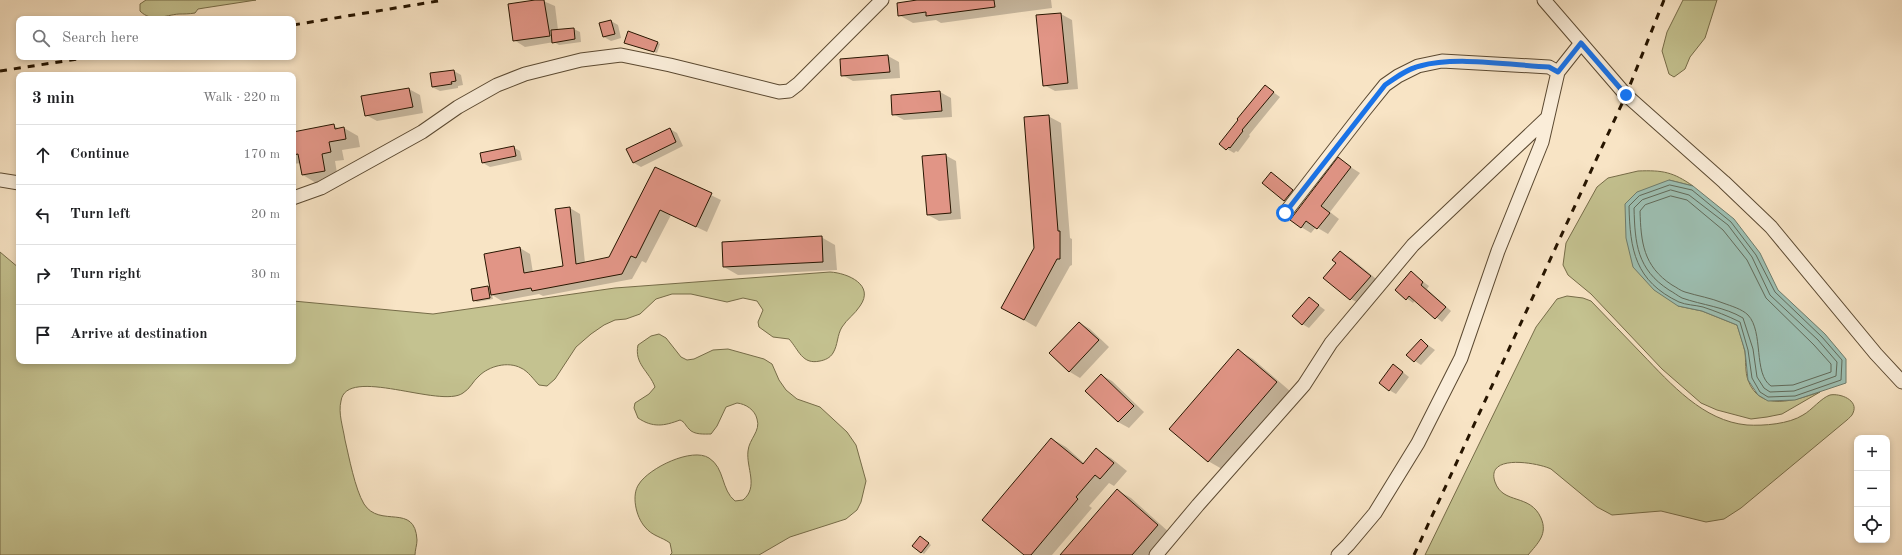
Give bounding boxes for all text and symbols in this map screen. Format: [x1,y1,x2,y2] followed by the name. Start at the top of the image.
[16,16,296,60] search box
[30,27,52,49] icon: search
[62,31,139,46] text: Search here
[1617,86,1635,104] route end
[32,90,75,107] text: 3 min
[203,91,280,104] text: Walk · 220 m
[32,144,54,166] icon: ahead
[70,147,129,162] text: Continue
[243,148,280,161] text: 170 m
[32,204,54,226] icon: left
[1276,204,1294,222] route start
[70,207,130,222] text: Turn left
[251,208,280,221] text: 20 m
[32,264,54,286] icon: right
[70,267,141,282] text: Turn right
[251,268,280,281] text: 30 m
[32,324,54,346] icon: arrive
[70,327,208,342] text: Arrive at destination
[1854,435,1890,543] map controls
[1854,435,1890,471] button: +
[1854,471,1890,507] button: −
[1854,507,1890,543] button: locate

